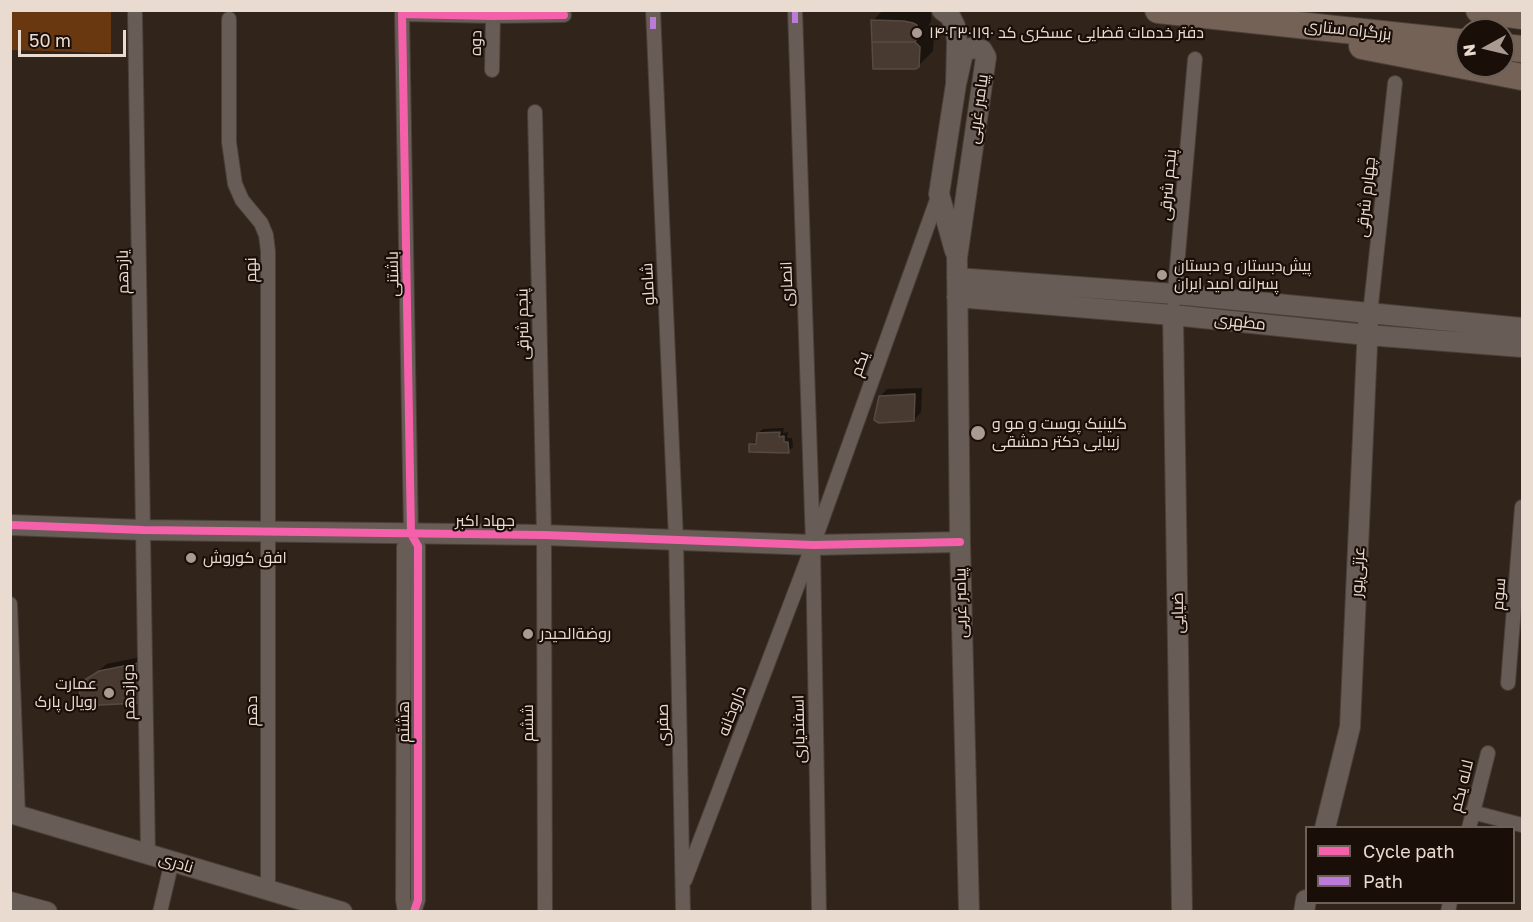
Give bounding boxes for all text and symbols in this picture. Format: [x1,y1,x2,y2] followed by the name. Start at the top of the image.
[1303,16,1393,44] street label: بزرگراه ستاری
[21,18,129,56] scale bar
[1455,18,1515,78] north arrow
[929,23,1204,43] place label: دفتر خدمات قضایی عسکری کد ۱۴۰۲۳۰۱۱۹۰
[910,26,924,40] marker: دفتر خدمات قضایی عسکری کد ۱۴۰۲۳۰۱۱۹۰
[29,29,71,51] text: 50 m
[466,30,486,56] street label: دوه
[1458,43,1480,58] text: N
[964,73,992,145] street label: پیامبر غربی
[1155,148,1181,222] street label: پنجم شرقی
[1352,156,1380,238] street label: چهارم شرقی
[113,250,133,294] street label: یازدهم
[383,251,403,297] street label: باشتنی
[1174,256,1311,294] place label: پیش‌دبستان و دبستان پسرانه امید ایران
[241,257,261,283] street label: نهم
[777,261,797,307] street label: انصاری
[637,262,659,306] street label: شاملو
[1155,268,1169,282] marker: پیش‌دبستان و دبستان پسرانه امید ایران
[513,288,533,360] street label: پنجم شرقی
[1213,310,1267,334] street label: مطهری
[847,349,873,379] street label: یکم
[992,414,1127,452] place label: کلینیک پوست و مو و زیبایی دکتر دمشقی
[969,424,987,442] marker: کلینیک پوست و مو و زیبایی دکتر دمشقی
[455,511,515,531] street label: جهاد اکبر
[1347,546,1369,598] street label: عزتی‌پور
[203,548,287,568] place label: افق کوروش
[184,551,198,565] marker: افق کوروش
[951,568,971,638] street label: پیامبر غربی
[1488,577,1510,611] street label: سوم
[1168,592,1188,634] street label: ضیایی
[540,624,611,644] place label: روضةالحیدر
[521,627,535,641] marker: روضةالحیدر
[119,664,139,720] street label: دوازدهم
[35,674,97,712] place label: عمارت رویال پارک
[714,683,750,739] street label: داروخانه
[102,686,116,700] marker: عمارت رویال پارک
[242,695,262,727] street label: دهم
[789,695,809,763] street label: اسفندیاری
[394,701,414,743] street label: هشتم
[518,704,538,742] street label: ششم
[653,704,673,746] street label: صفری
[1446,758,1478,814] street label: لاله یکم
[1305,826,1515,904] legend
[1363,840,1455,862] text: Cycle path
[156,849,196,877] street label: نادری
[1363,870,1403,892] text: Path

